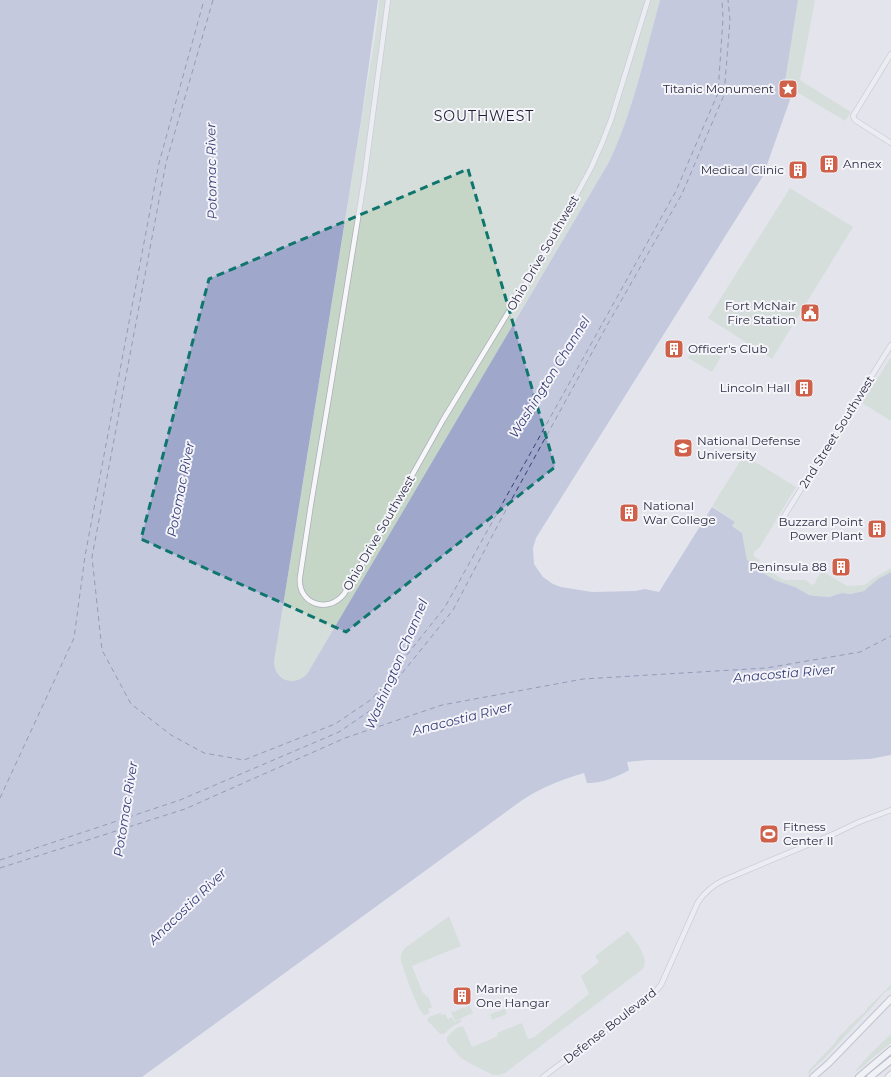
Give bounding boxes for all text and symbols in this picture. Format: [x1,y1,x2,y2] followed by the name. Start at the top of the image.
[777,78,799,100] place icon: Titanic Monument
[663,81,774,96] place label: Titanic Monument
[434,107,534,125] district label: SOUTHWEST
[202,122,220,219] water label: Potomac River
[818,153,840,175] building icon: Annex
[843,156,882,171] place label: Annex
[787,159,809,181] building icon: Medical Clinic
[701,162,784,177] place label: Medical Clinic
[503,192,582,313] street label: Ohio Drive Southwest
[725,298,796,327] place label: Fort McNair Fire Station
[799,302,821,324] public building icon: Fort McNair Fire Station
[505,313,593,441] water label: Washington Channel
[663,338,685,360] building icon: Officer's Club
[688,341,768,356] place label: Officer's Club
[796,373,877,491] street label: 2nd Street Southwest
[793,377,815,399] building icon: Lincoln Hall
[720,380,790,395] place label: Lincoln Hall
[697,433,801,462] place label: National Defense University
[672,437,694,459] school or university icon: National Defense University
[163,439,197,538] water label: Potomac River
[339,472,418,593] street label: Ohio Drive Southwest
[643,498,716,527] place label: National War College
[618,502,640,524] building icon: National War College
[778,514,863,543] place label: Buzzard Point Power Plant
[866,518,888,540] building icon: Buzzard Point Power Plant
[830,556,852,578] building icon: Peninsula 88
[749,559,827,574] place label: Peninsula 88
[361,596,431,732] water label: Washington Channel
[731,660,837,686] water label: Anacostia River
[409,698,514,738] water label: Anacostia River
[110,759,141,858] water label: Potomac River
[783,819,834,848] place label: Fitness Center II
[758,823,780,845] sports icon: Fitness Center II
[144,864,230,948] water label: Anacostia River
[476,981,550,1010] place label: Marine One Hangar
[451,985,473,1007] building icon: Marine One Hangar
[560,985,659,1067] street label: Defense Boulevard

